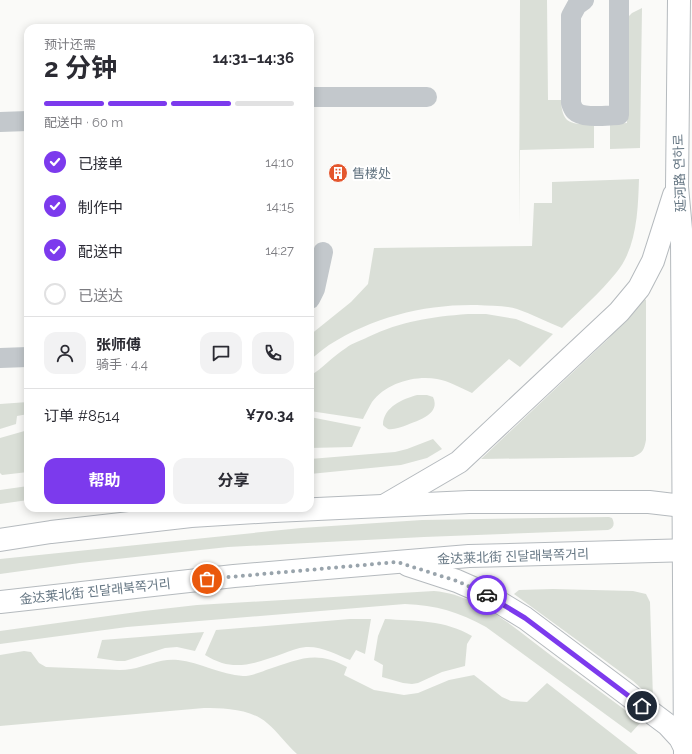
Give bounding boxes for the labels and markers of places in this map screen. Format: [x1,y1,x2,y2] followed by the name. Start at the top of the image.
[327,162,349,184] building icon: 售楼处
[352,166,391,181] place label: 售楼处
[190,562,224,596] pin
[625,689,659,723] pin

